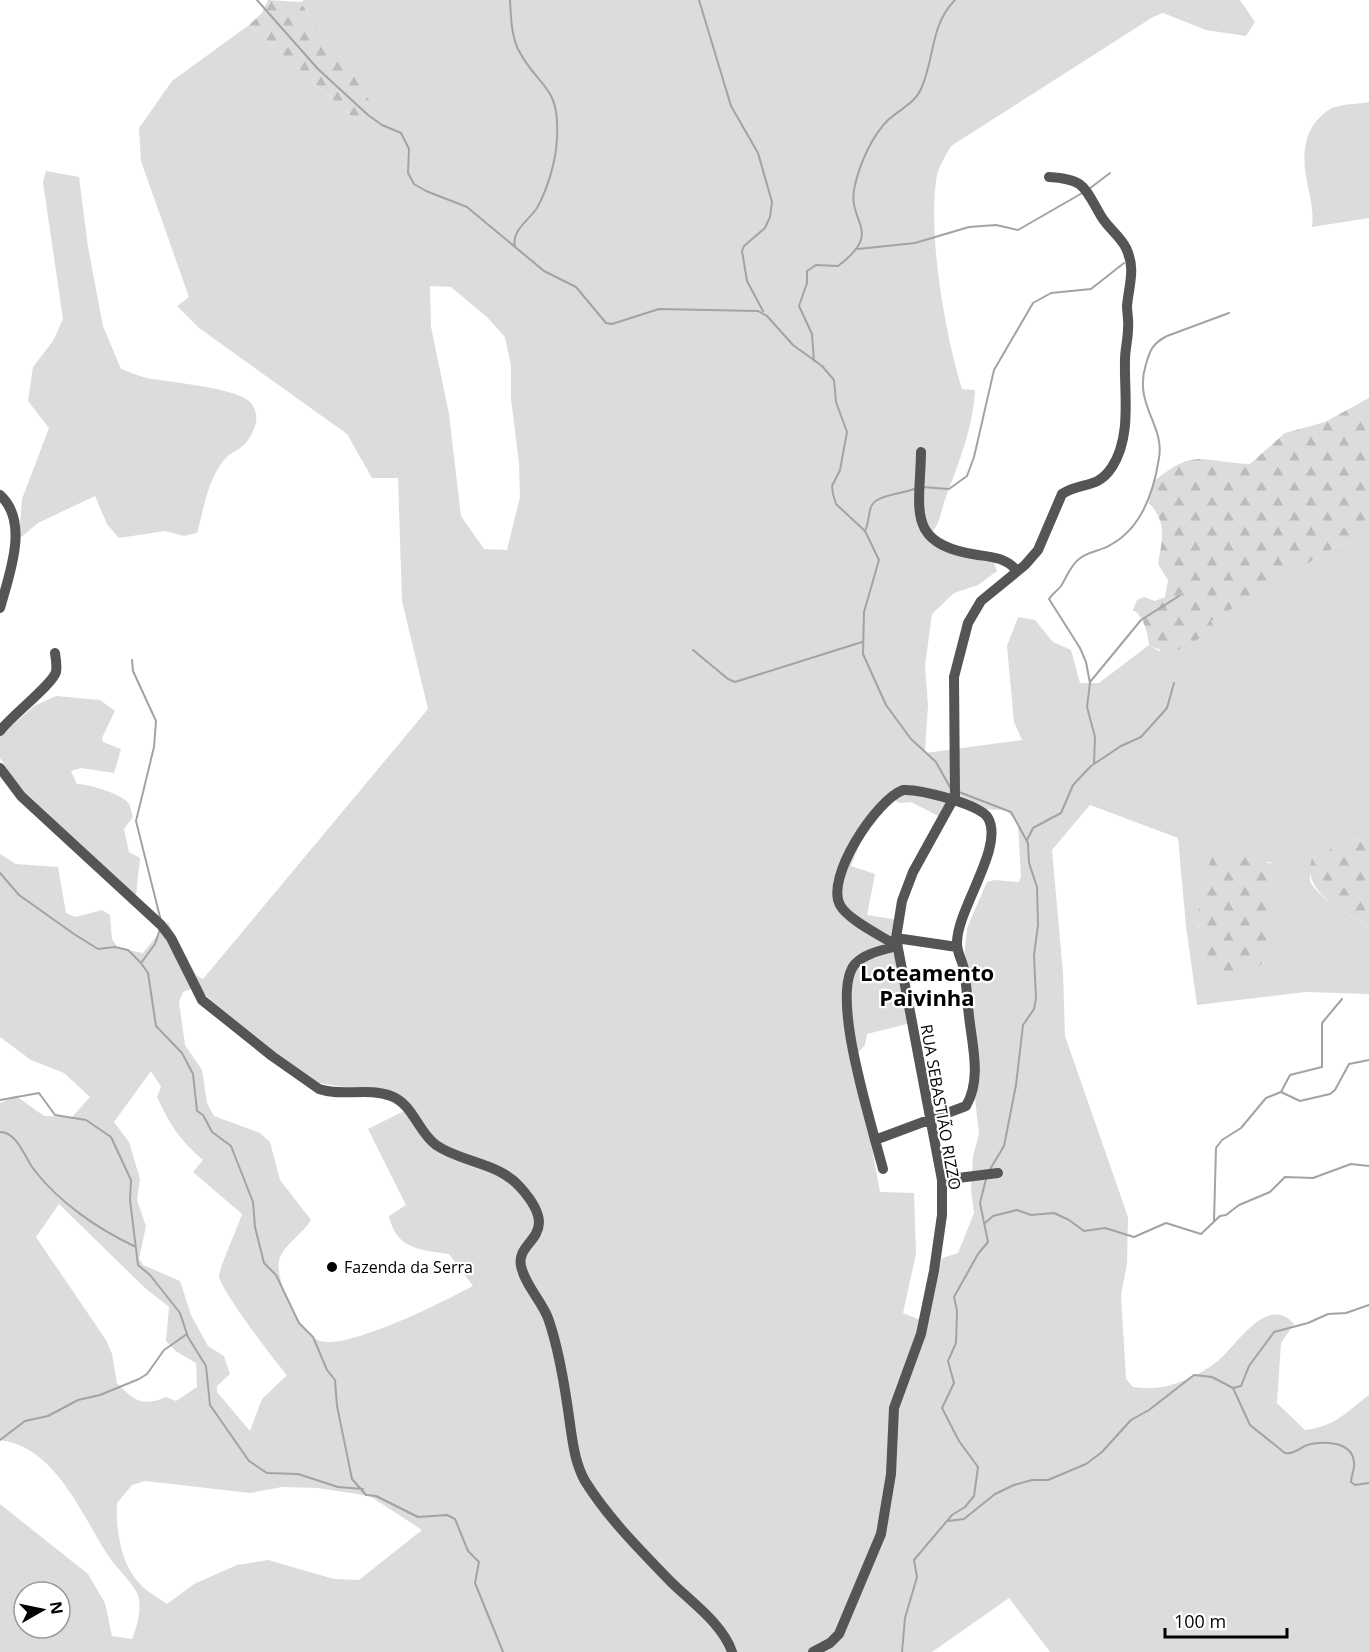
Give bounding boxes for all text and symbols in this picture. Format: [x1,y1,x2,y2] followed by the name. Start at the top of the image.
[860,957,994,1012] district label: Loteamento Paivinha
[916,1022,966,1192] street label: RUA SEBASTIÃO RIZZO
[344,1256,473,1278] place label: Fazenda da Serra
[325,1260,339,1274] marker: Fazenda da Serra
[12,1580,72,1640] north arrow
[45,1600,69,1616] text: N
[1165,1601,1286,1639] scale bar
[1174,1609,1226,1633] text: 100 m

